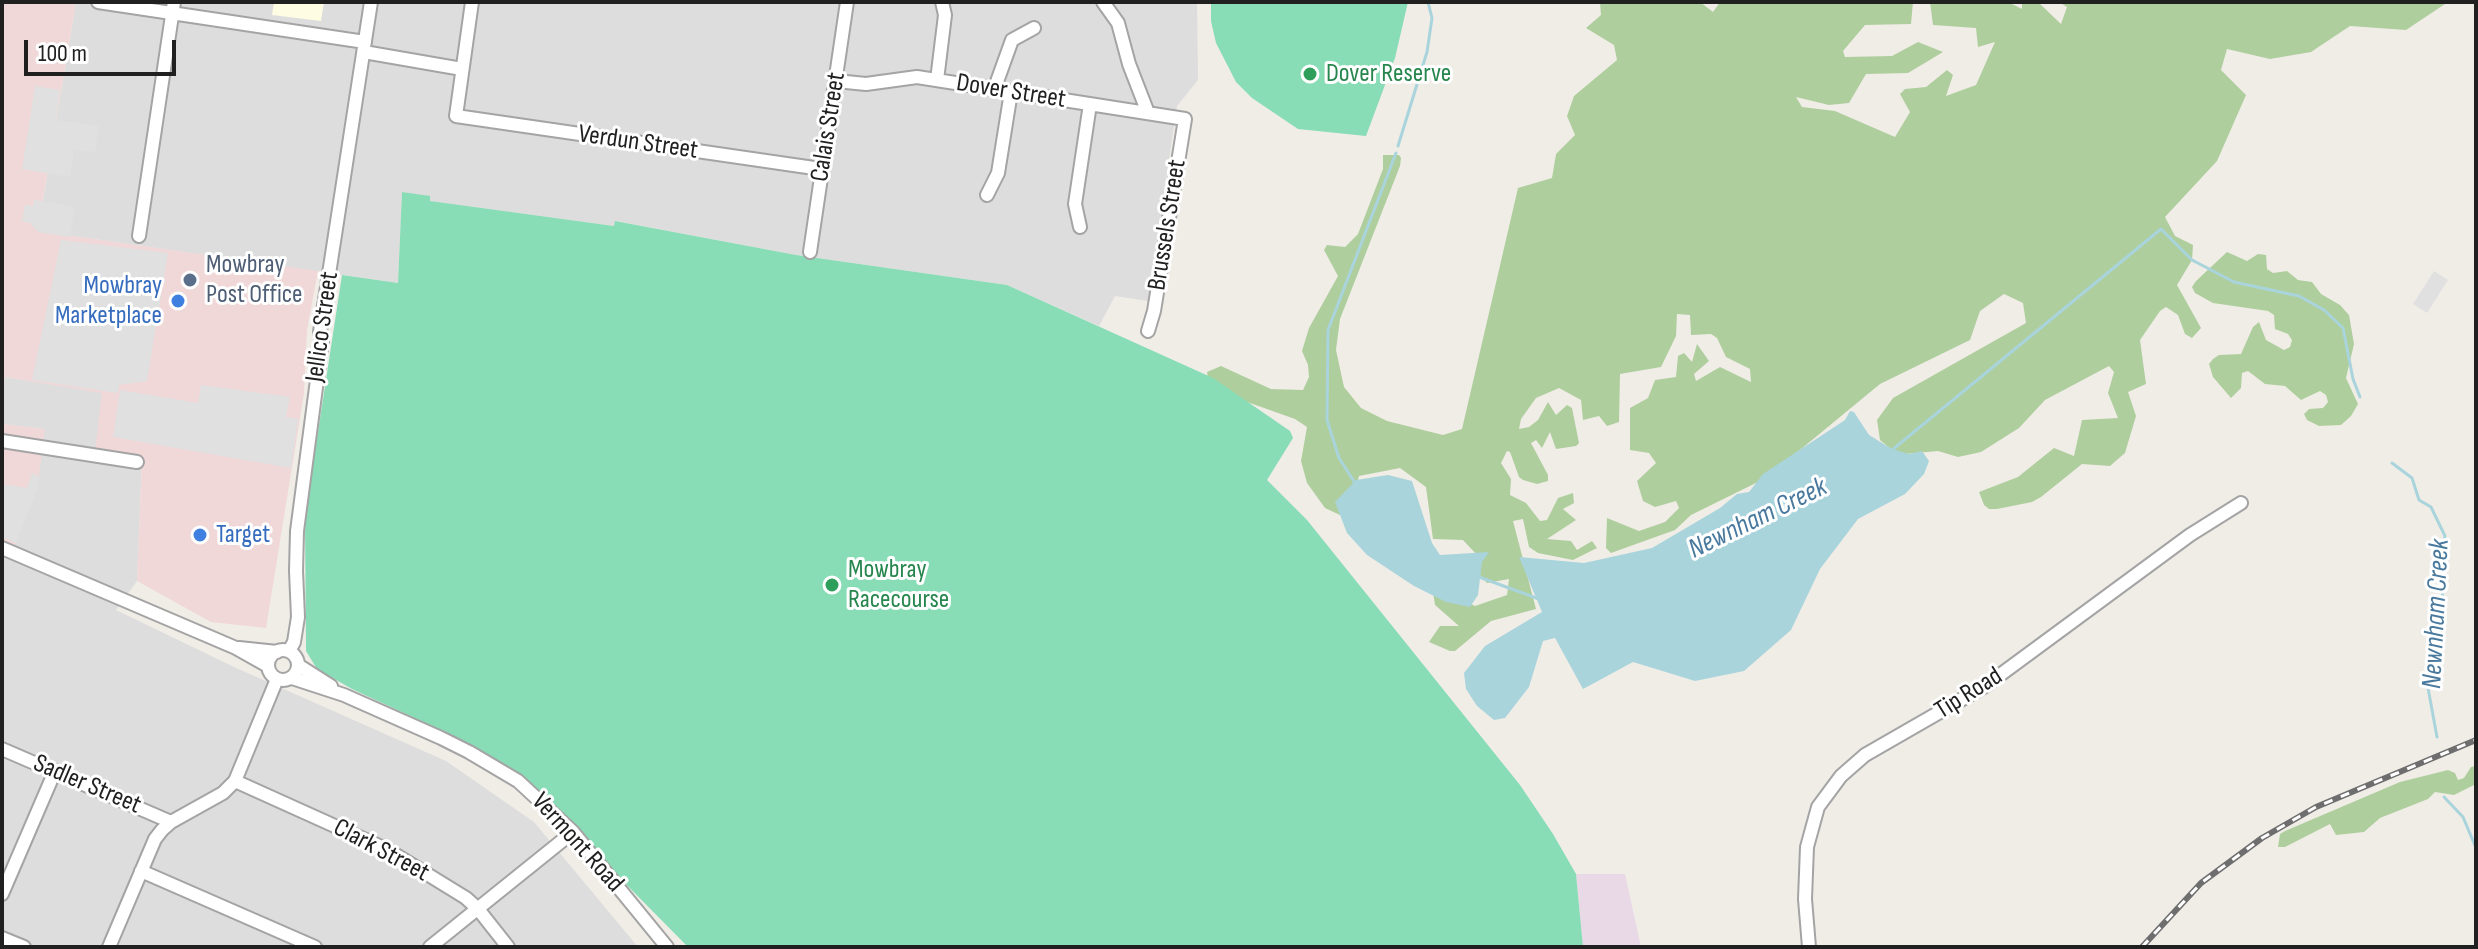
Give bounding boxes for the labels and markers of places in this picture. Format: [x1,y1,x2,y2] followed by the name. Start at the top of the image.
[1326,58,1451,90] place label: Dover Reserve
[1301,65,1319,83] marker: Dover Reserve
[206,249,302,310] place label: Mowbray Post Office
[55,270,162,332] place label: Mowbray Marketplace
[181,271,199,289] marker: Mowbray Post Office
[169,292,187,310] marker: Mowbray Marketplace
[216,519,270,551] place label: Target
[191,526,209,544] marker: Target
[848,554,949,616] place label: Mowbray Racecourse
[823,576,841,594] marker: Mowbray Racecourse

